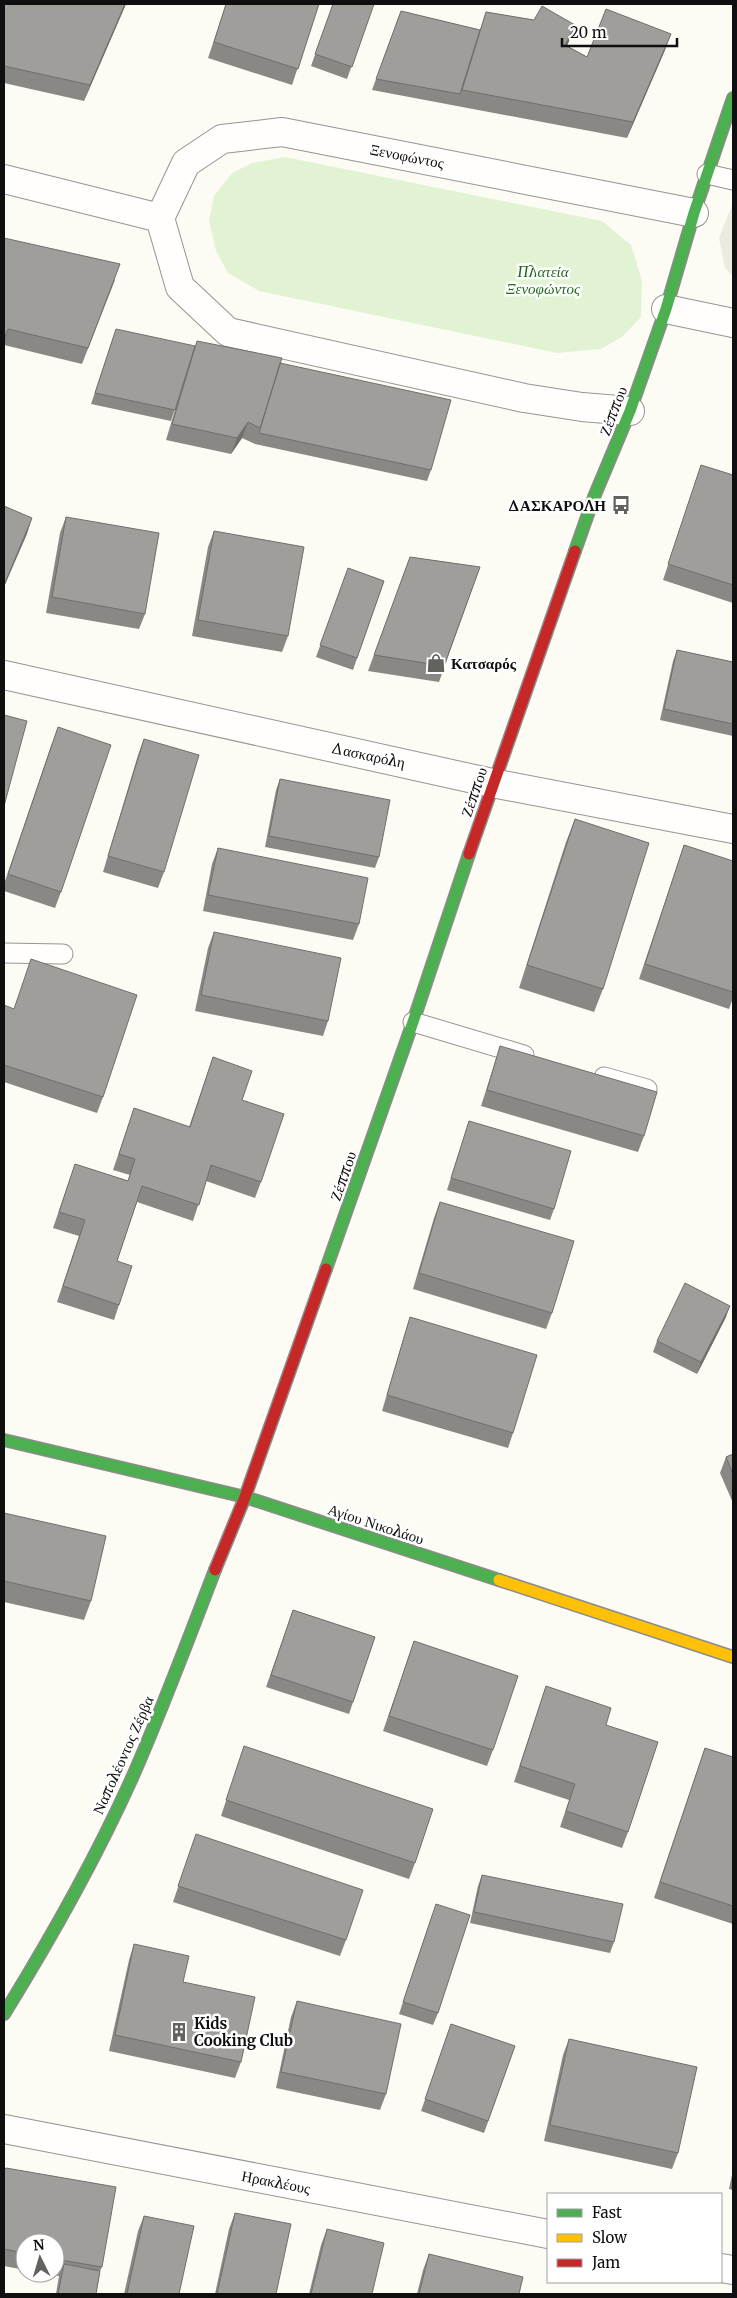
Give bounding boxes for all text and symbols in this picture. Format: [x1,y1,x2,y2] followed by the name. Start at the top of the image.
[562,15,677,47] scale bar
[570,23,607,42] text: 20 m
[368,140,446,172] street label: Ξενοφώντος
[506,262,581,298] park label: Πλατεία Ξενοφώντος
[595,384,631,438] street label: Ζέππου
[610,494,632,516] bus stop icon: ΔΑΣΚΑΡΟΛΗ
[507,496,606,515] place label: ΔΑΣΚΑΡΟΛΗ
[425,652,447,674] shop icon: Κατσαρός
[451,654,517,673] place label: Κατσαρός
[329,738,407,772] street label: Δασκαρόλη
[457,765,491,819] street label: Ζέππου
[326,1149,360,1203] street label: Ζέππου
[325,1500,427,1548] street label: Αγίου Νικολάου
[88,1693,158,1817] street label: Ναπολέοντος Ζέρβα
[194,2014,293,2050] place label: Kids Cooking Club
[168,2021,190,2043] building icon: Kids Cooking Club
[240,2166,312,2198] street label: Ηρακλέους
[547,2193,722,2283] legend
[592,2203,622,2222] text: Fast
[592,2228,627,2247] text: Slow
[15,2233,65,2283] north arrow
[33,2236,45,2254] text: N
[591,2253,620,2272] text: Jam

